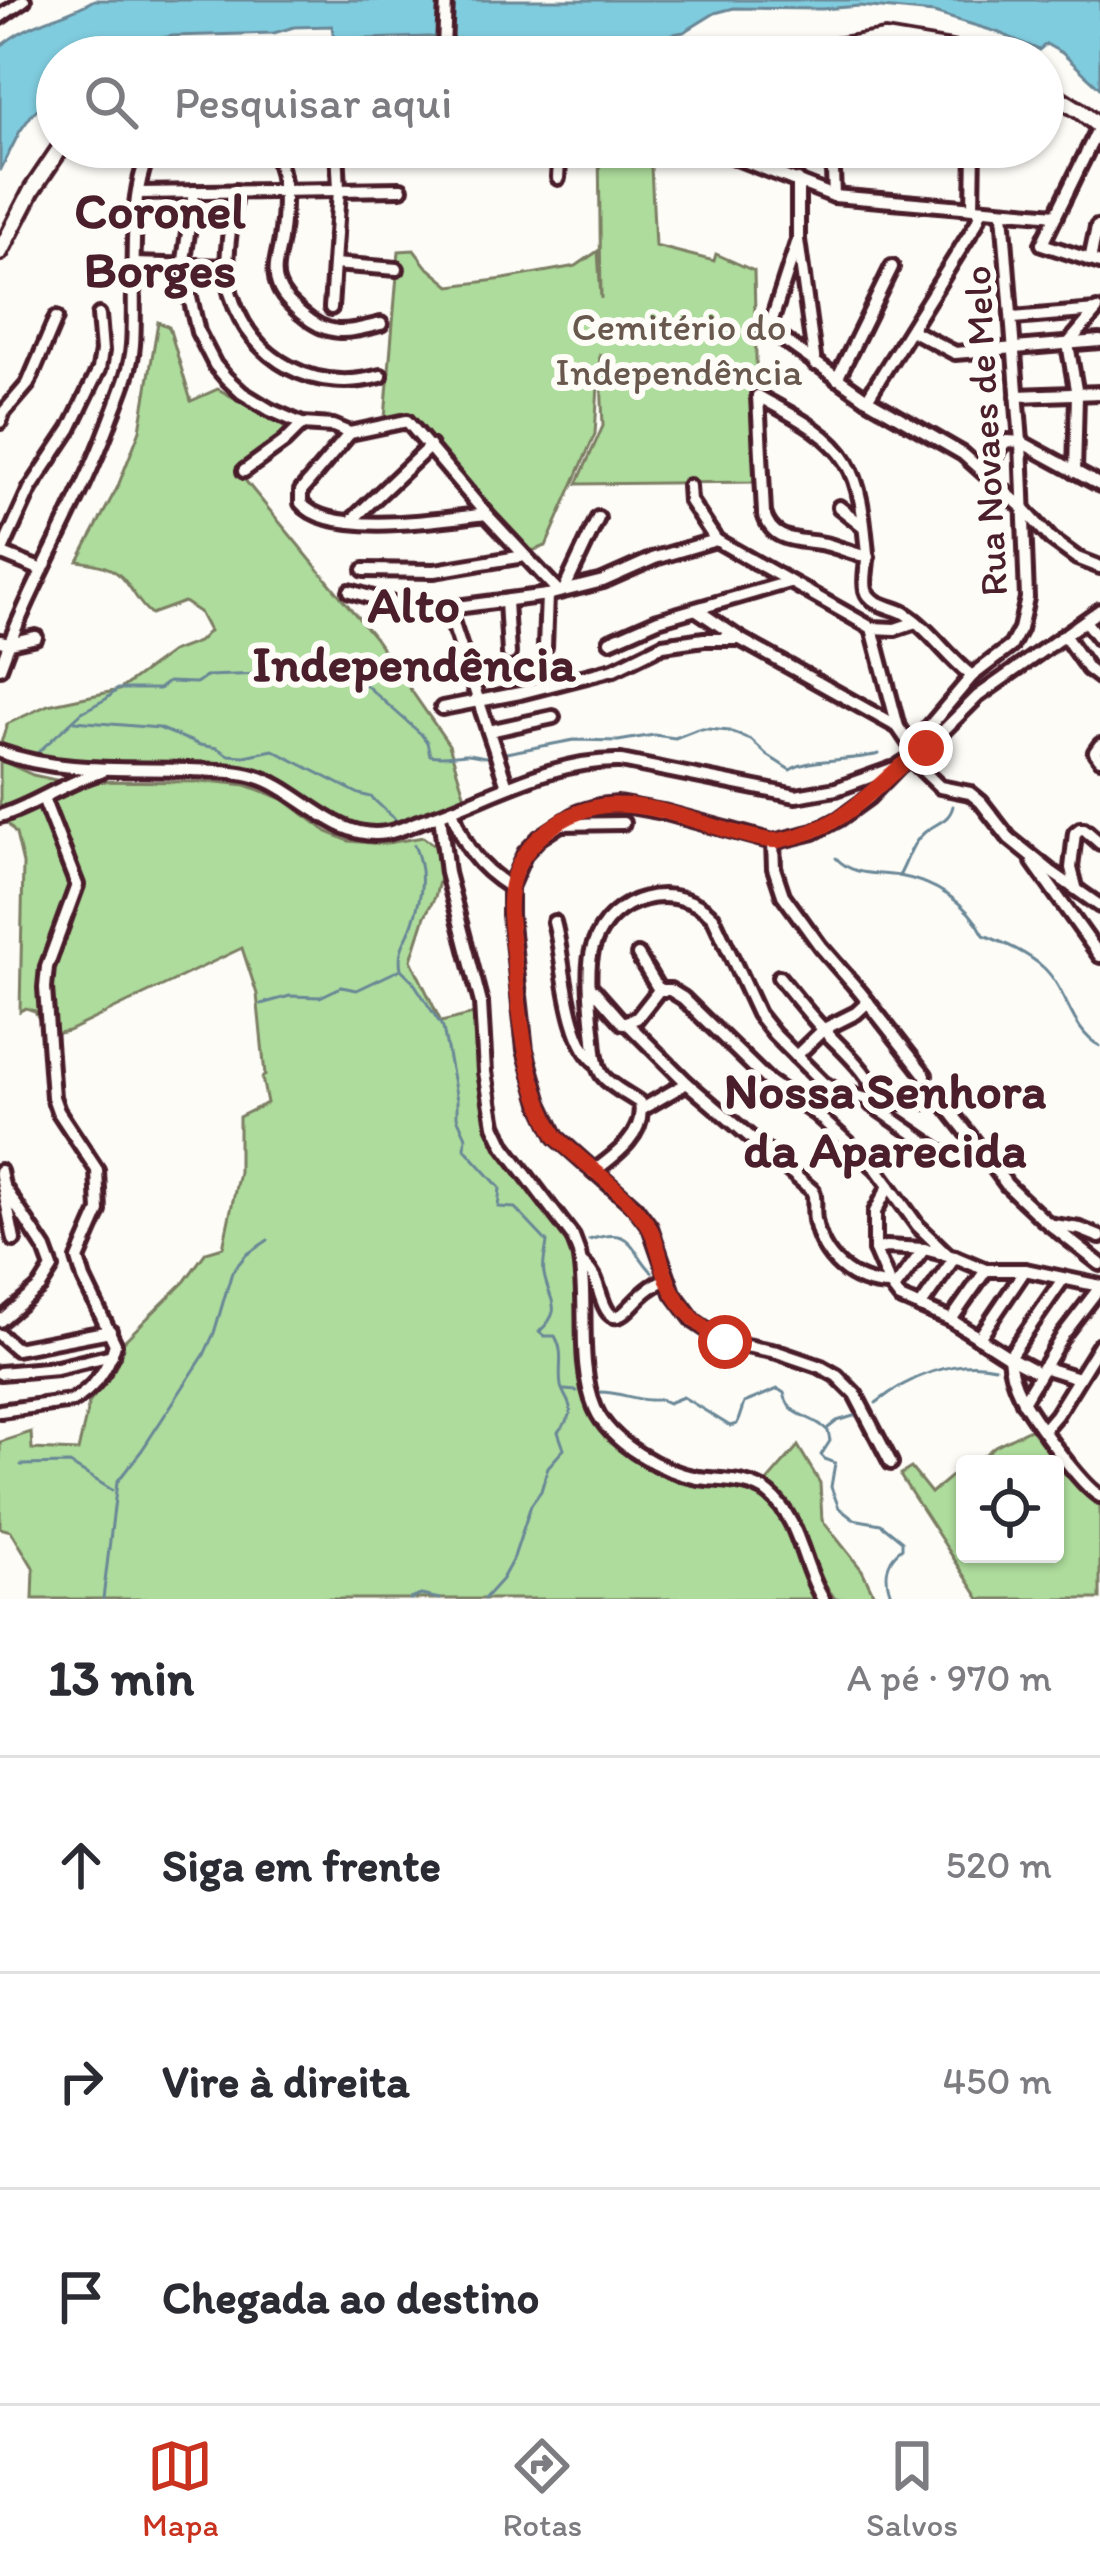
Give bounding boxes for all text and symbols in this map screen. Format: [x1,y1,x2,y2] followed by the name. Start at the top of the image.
[36,36,1064,168] search box
[78,69,144,135] icon: search
[174,75,452,129] text: Pesquisar aqui
[74,180,246,300] district label: Coronel Borges
[953,265,1017,597] street label: Rua Novaes de Melo
[555,303,803,395] park label: Cemitério do Independência
[252,574,576,694] district label: Alto Independência
[899,721,953,775] route end
[724,1060,1046,1180] district label: Nossa Senhora da Aparecida
[698,1315,752,1369] route start
[956,1455,1064,1563] map controls
[956,1455,1064,1563] button: locate
[48,1647,194,1708] text: 13 min
[847,1654,1052,1701] text: A pé · 970 m
[48,1832,114,1898] icon: ahead
[162,1838,441,1892] text: Siga em frente
[945,1841,1052,1888] text: 520 m
[48,2048,114,2114] icon: right
[162,2054,410,2108] text: Vire à direita
[942,2057,1052,2104] text: 450 m
[48,2264,114,2330] icon: arrive
[162,2270,539,2324] text: Chegada ao destino
[142,2433,219,2544] tab: Mapa
[503,2433,582,2544] tab: Rotas
[866,2433,958,2544] tab: Salvos

